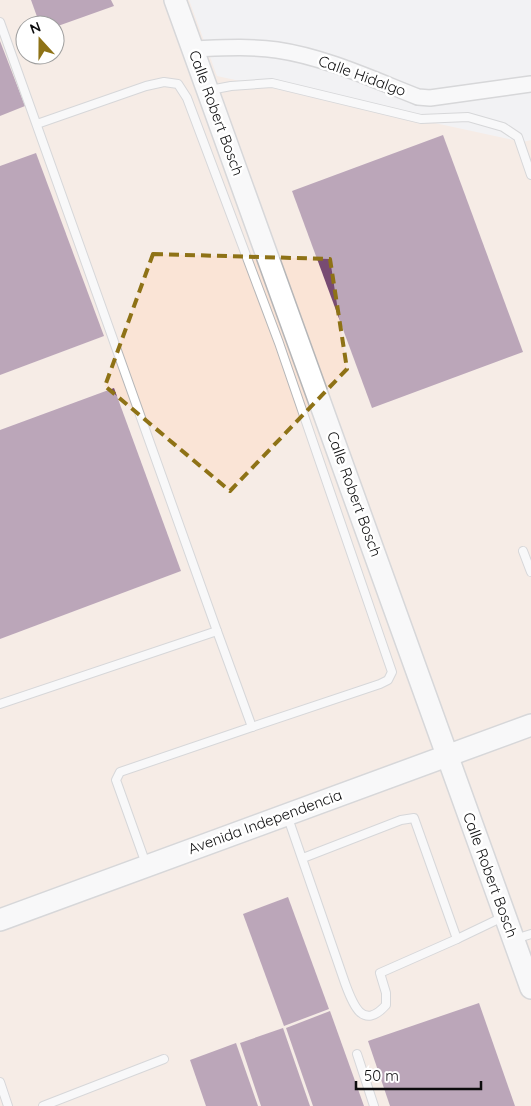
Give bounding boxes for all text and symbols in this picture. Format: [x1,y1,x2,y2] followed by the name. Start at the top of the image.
[15,15,65,65] north arrow
[27,18,43,38] text: N
[185,48,248,178] street label: Calle Robert Bosch
[316,51,409,100] street label: Calle Hidalgo
[323,429,386,559] street label: Calle Robert Bosch
[185,785,344,858] street label: Avenida Independencia
[459,810,522,940] street label: Calle Robert Bosch
[356,1058,481,1090] scale bar
[364,1066,399,1085] text: 50 m

